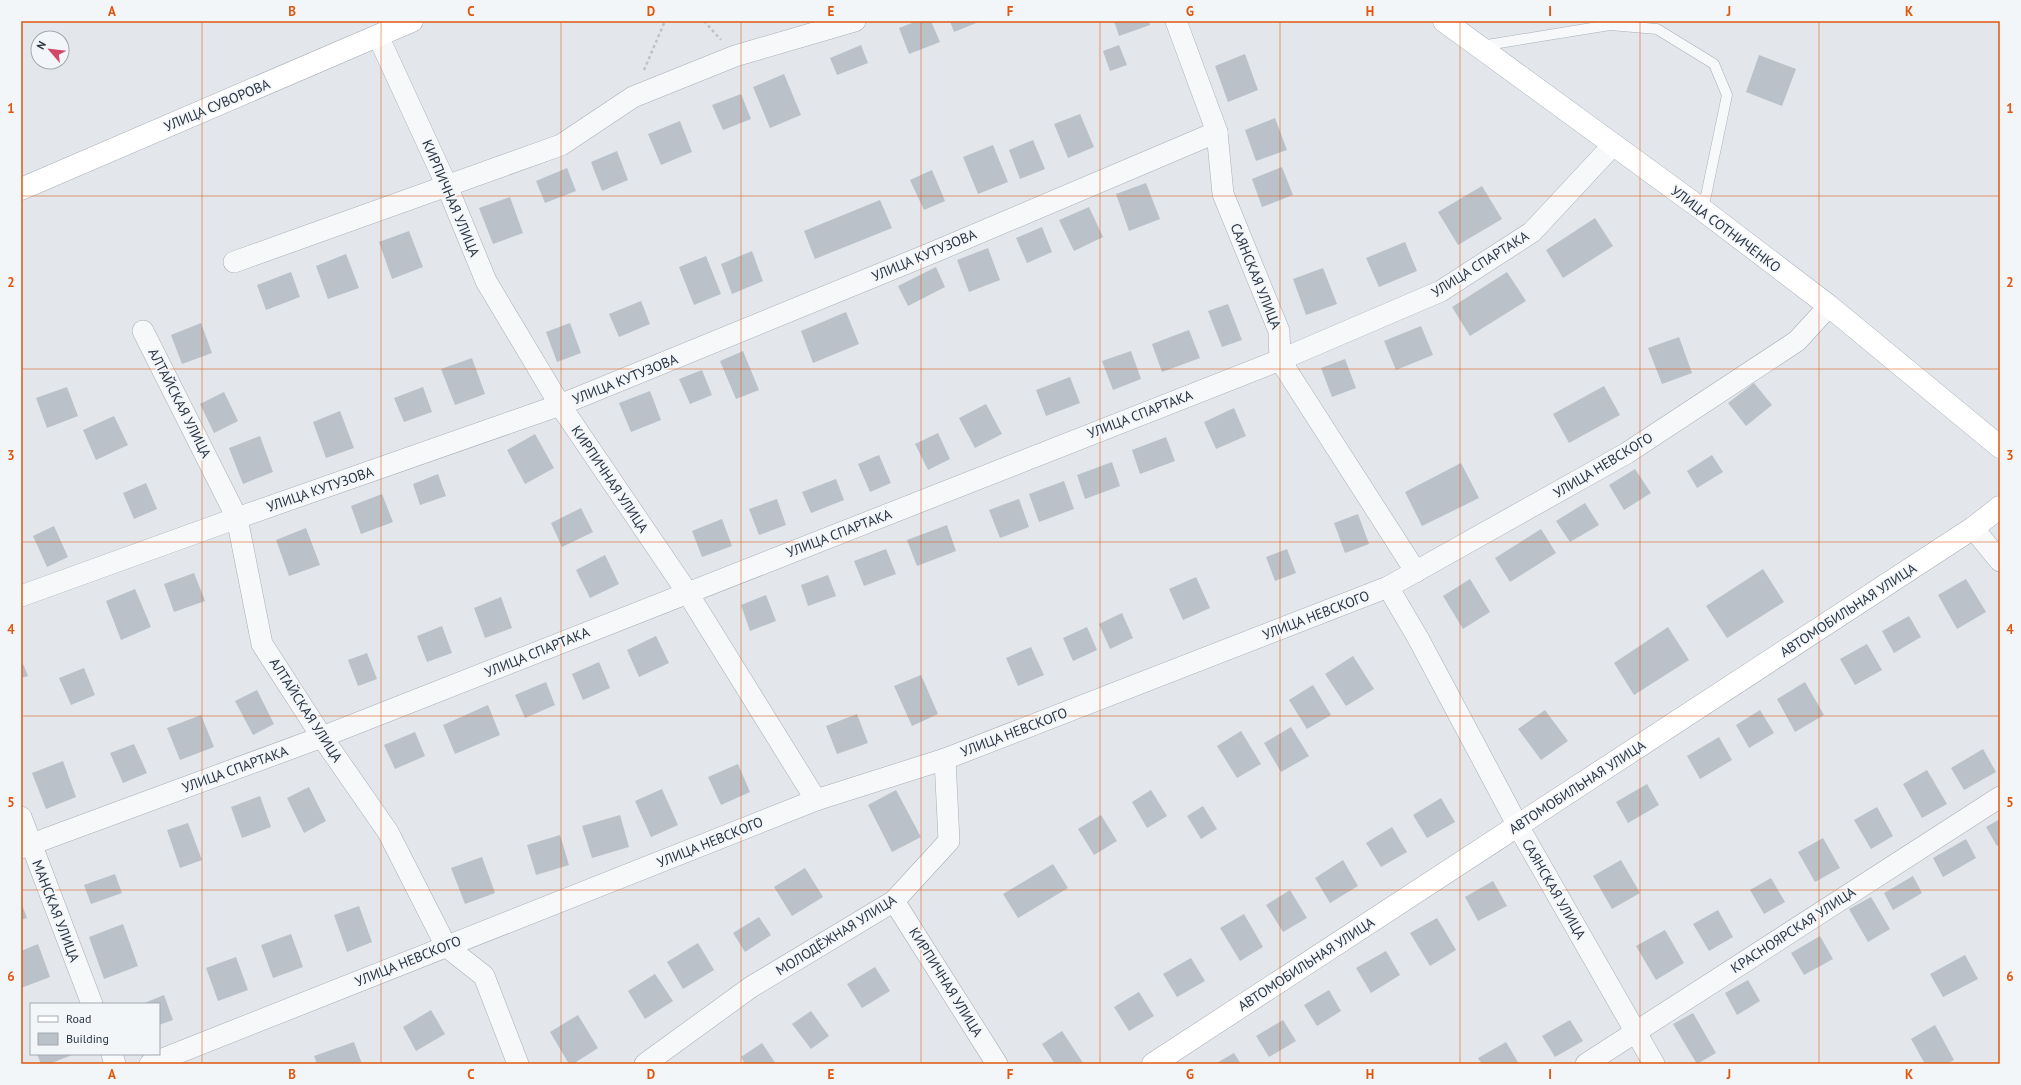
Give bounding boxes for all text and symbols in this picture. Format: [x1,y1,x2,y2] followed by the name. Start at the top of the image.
[108,3,116,20] text: A
[288,3,296,20] text: B
[467,3,475,20] text: C
[647,3,655,20] text: D
[828,3,835,20] text: E
[1007,3,1014,20] text: F
[1186,3,1194,20] text: G
[1366,3,1374,20] text: H
[1548,3,1552,20] text: I
[1726,3,1731,20] text: J
[1905,3,1913,20] text: K
[30,30,70,70] north arrow
[33,39,49,52] text: N
[161,74,273,135] street label: УЛИЦА СУВОРОВА
[7,100,15,117] text: 1
[2006,100,2014,117] text: 1
[418,137,484,260] street label: КИРПИЧНАЯ УЛИЦА
[1667,182,1785,276] street label: УЛИЦА СОТНИЧЕНКО
[1227,220,1286,332] street label: САЯНСКАЯ УЛИЦА
[869,225,980,285] street label: УЛИЦА КУТУЗОВА
[1428,226,1533,301] street label: УЛИЦА СПАРТАКА
[7,274,15,291] text: 2
[2006,274,2014,291] text: 2
[145,345,216,462] street label: АЛТАЙСКАЯ УЛИЦА
[570,349,681,408] street label: УЛИЦА КУТУЗОВА
[1085,385,1196,442] street label: УЛИЦА СПАРТАКА
[567,422,653,537] street label: КИРПИЧНАЯ УЛИЦА
[1550,428,1656,502] street label: УЛИЦА НЕВСКОГО
[7,447,15,464] text: 3
[2006,447,2014,464] text: 3
[264,462,377,516] street label: УЛИЦА КУТУЗОВА
[784,504,895,561] street label: УЛИЦА СПАРТАКА
[1776,559,1920,661] street label: АВТОМОБИЛЬНАЯ УЛИЦА
[1260,586,1372,644] street label: УЛИЦА НЕВСКОГО
[7,621,15,638] text: 4
[2006,621,2014,638] text: 4
[482,622,593,681] street label: УЛИЦА СПАРТАКА
[266,654,347,766] street label: АЛТАЙСКАЯ УЛИЦА
[958,703,1070,761] street label: УЛИЦА НЕВСКОГО
[1505,736,1649,838] street label: АВТОМОБИЛЬНАЯ УЛИЦА
[180,741,291,796] street label: УЛИЦА СПАРТАКА
[7,794,15,811] text: 5
[2006,794,2014,811] text: 5
[654,813,766,871] street label: УЛИЦА НЕВСКОГО
[1518,836,1590,943] street label: САЯНСКАЯ УЛИЦА
[28,857,84,965] street label: МАНСКАЯ УЛИЦА
[1727,882,1859,977] street label: КРАСНОЯРСКАЯ УЛИЦА
[772,890,900,979] street label: МОЛОДЁЖНАЯ УЛИЦА
[1234,913,1378,1015] street label: АВТОМОБИЛЬНАЯ УЛИЦА
[905,924,987,1041] street label: КИРПИЧНАЯ УЛИЦА
[352,932,464,990] street label: УЛИЦА НЕВСКОГО
[7,968,15,985] text: 6
[2006,968,2014,985] text: 6
[30,1003,160,1055] legend
[66,1011,91,1026] text: Road
[66,1031,109,1046] text: Building
[108,1066,116,1083] text: A
[288,1066,296,1083] text: B
[467,1066,475,1083] text: C
[647,1066,655,1083] text: D
[828,1066,835,1083] text: E
[1007,1066,1014,1083] text: F
[1186,1066,1194,1083] text: G
[1366,1066,1374,1083] text: H
[1548,1066,1552,1083] text: I
[1726,1066,1731,1083] text: J
[1905,1066,1913,1083] text: K

